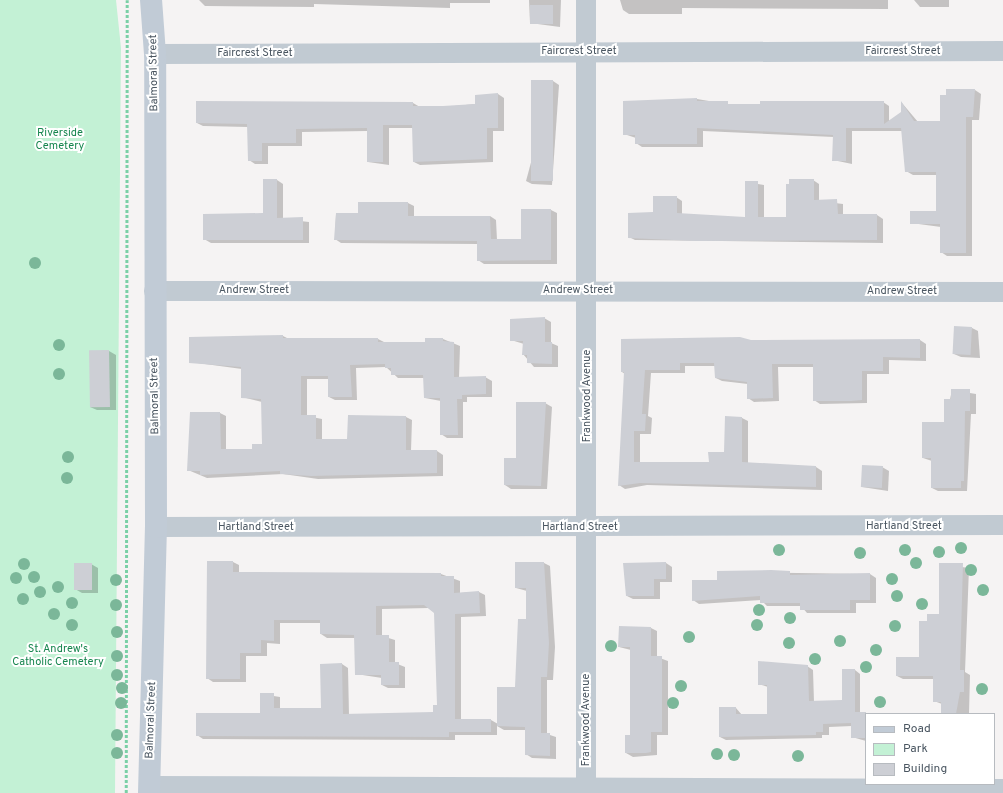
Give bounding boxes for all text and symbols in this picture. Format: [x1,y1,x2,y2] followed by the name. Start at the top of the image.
[147,34,161,112] street label: Balmoral Street
[541,44,617,58] street label: Faircrest Street
[865,44,941,58] street label: Faircrest Street
[217,46,293,60] street label: Faircrest Street
[36,127,84,153] park label: Riverside Cemetery
[219,283,289,297] street label: Andrew Street
[543,283,613,297] street label: Andrew Street
[867,284,937,298] street label: Andrew Street
[580,349,594,443] street label: Frankwood Avenue
[148,357,162,435] street label: Balmoral Street
[866,519,942,533] street label: Hartland Street
[218,520,294,534] street label: Hartland Street
[542,520,618,534] street label: Hartland Street
[12,643,104,669] park label: St. Andrew's Catholic Cemetery
[579,673,593,767] street label: Frankwood Avenue
[143,681,159,759] street label: Balmoral Street
[865,713,995,785] legend
[903,721,931,737] text: Road
[903,741,928,757] text: Park
[903,761,947,777] text: Building

